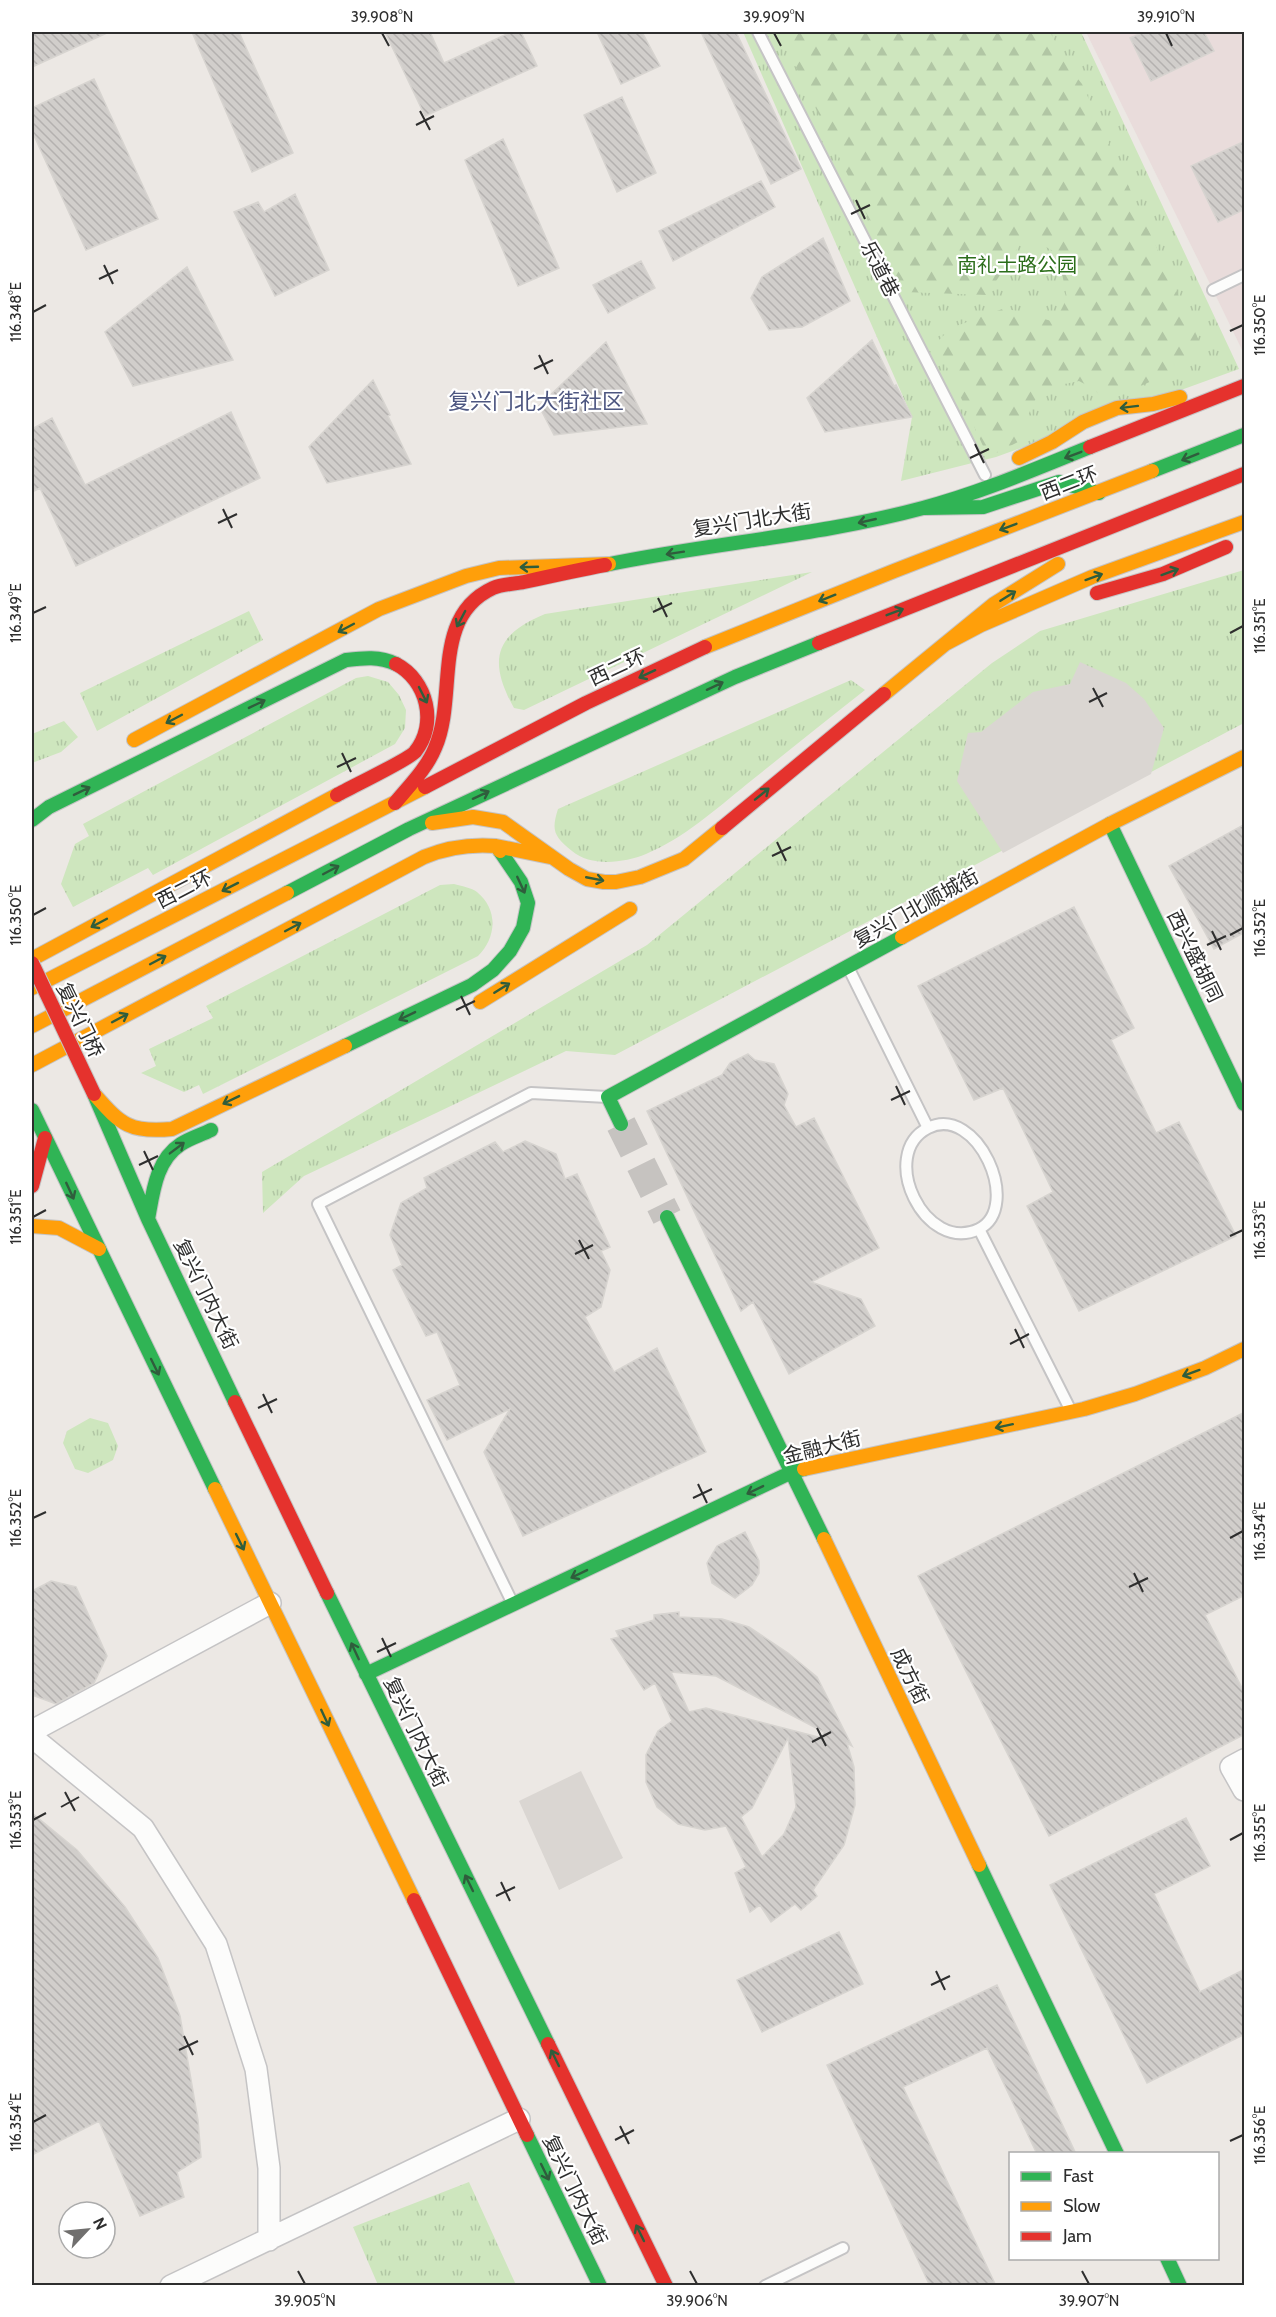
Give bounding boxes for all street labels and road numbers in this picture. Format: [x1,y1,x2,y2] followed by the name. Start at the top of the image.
[856,237,904,301] street label: 乐道巷
[1037,461,1101,505] street label: 西二环
[691,499,813,541] street label: 复兴门北大街
[585,643,649,691] street label: 西二环
[849,864,983,952] street label: 复兴门北顺城街
[152,865,216,913] street label: 西二环
[1162,906,1228,1006] street label: 西兴盛胡同
[52,979,108,1061] street label: 复兴门桥
[169,1235,243,1353] street label: 复兴门内大街
[780,1426,864,1468] street label: 金融大街
[886,1644,934,1708] street label: 成方街
[379,1673,453,1791] street label: 复兴门内大街
[538,2131,612,2249] street label: 复兴门内大街

